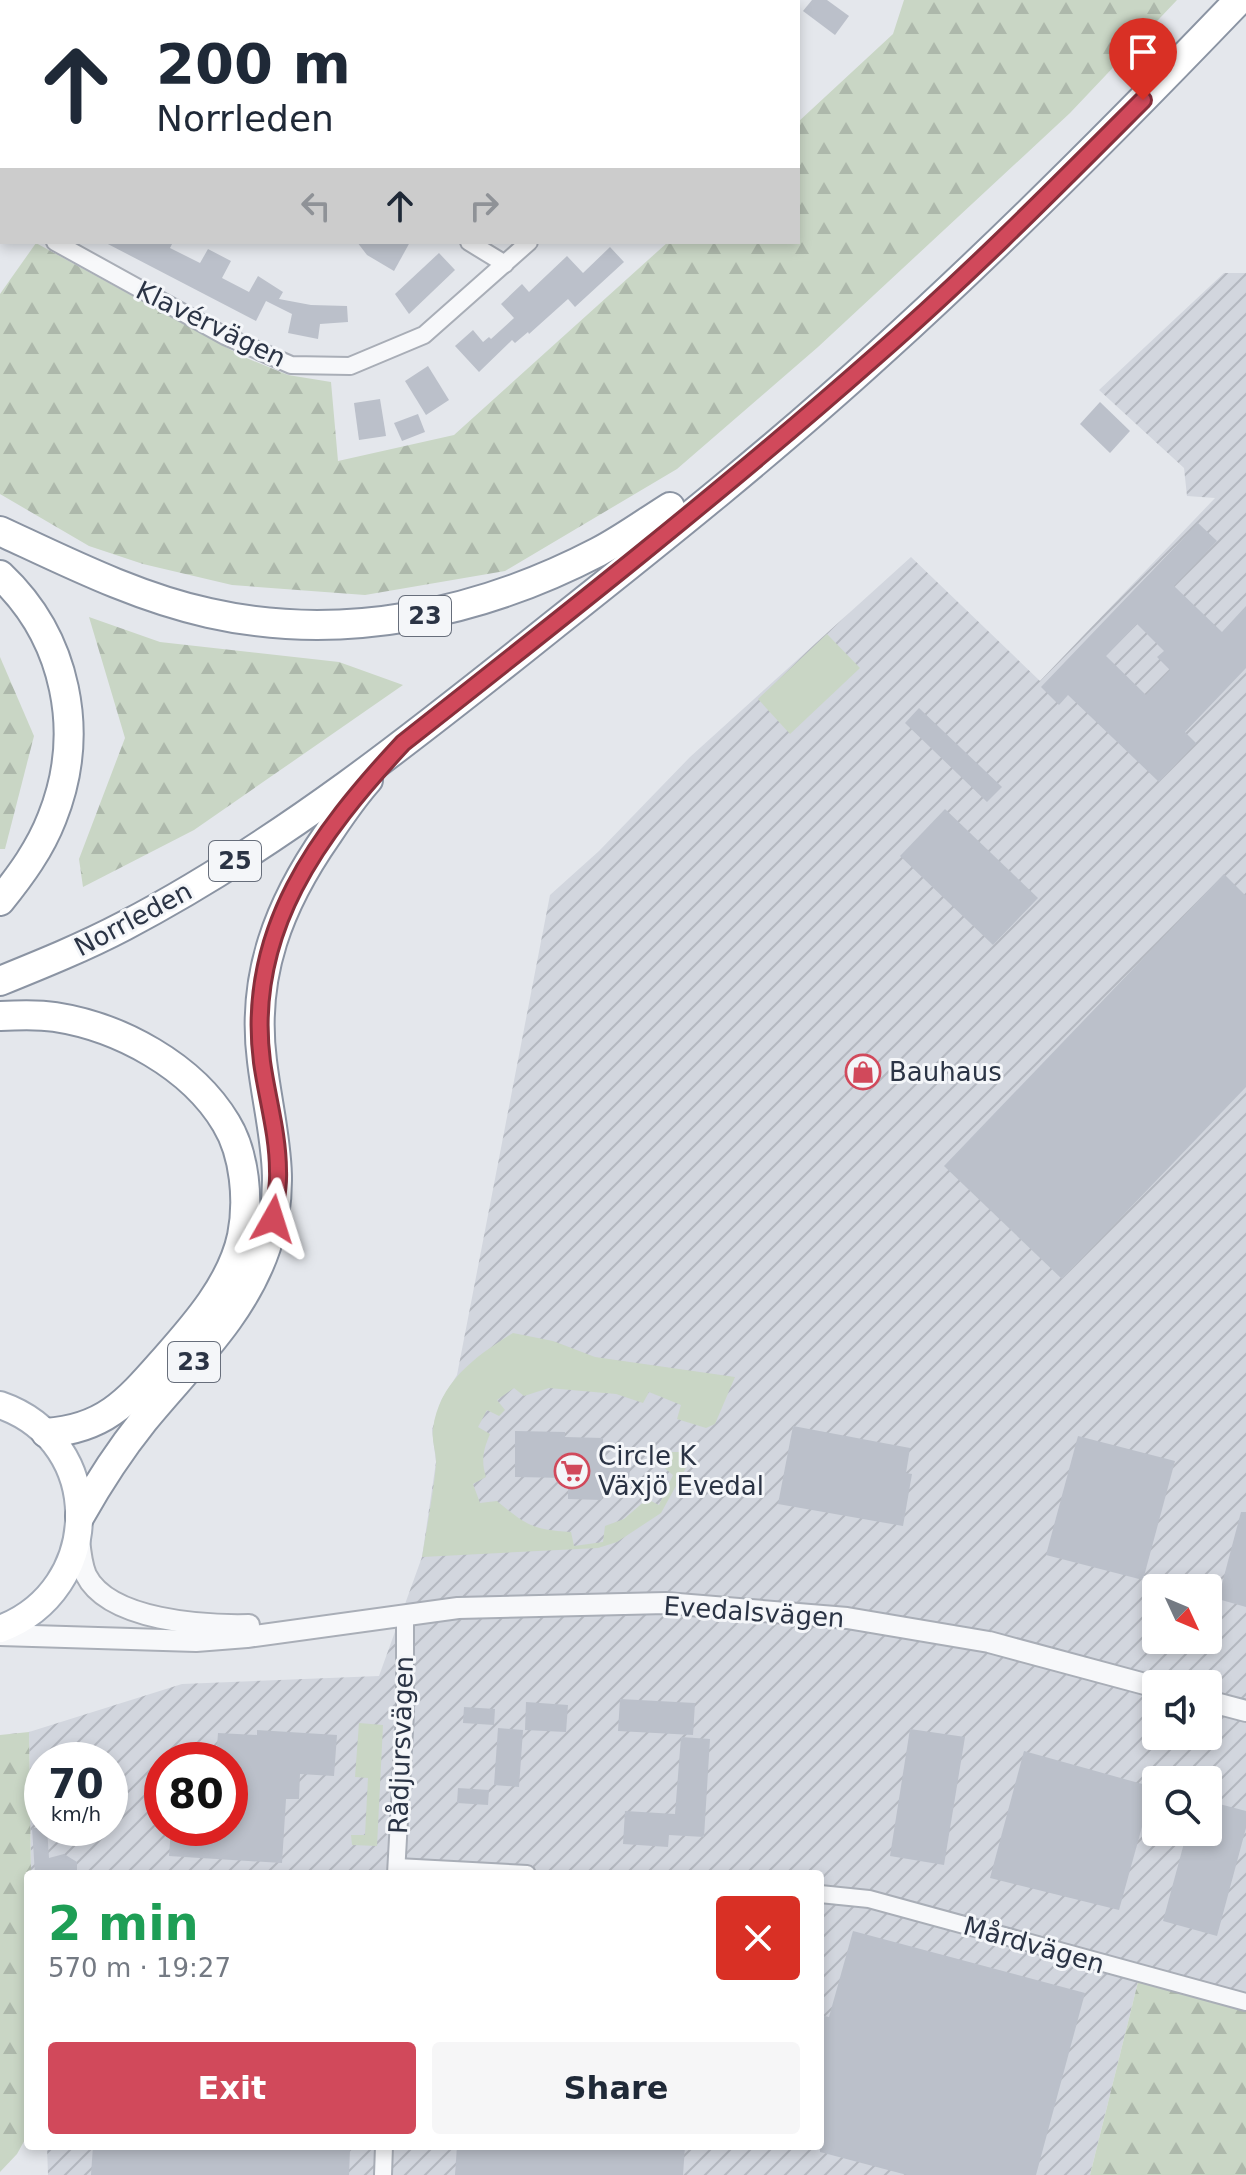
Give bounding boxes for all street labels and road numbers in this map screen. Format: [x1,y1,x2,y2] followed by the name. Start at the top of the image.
[131,275,291,373] street label: Klavérvägen
[399,596,451,636] road number: 23
[209,841,261,881] road number: 25
[69,876,197,962] street label: Norrleden
[168,1342,220,1382] road number: 23
[663,1591,845,1633] street label: Evedalsvägen
[383,1655,419,1835] street label: Rådjursvägen
[960,1911,1108,1979] street label: Mårdvägen

